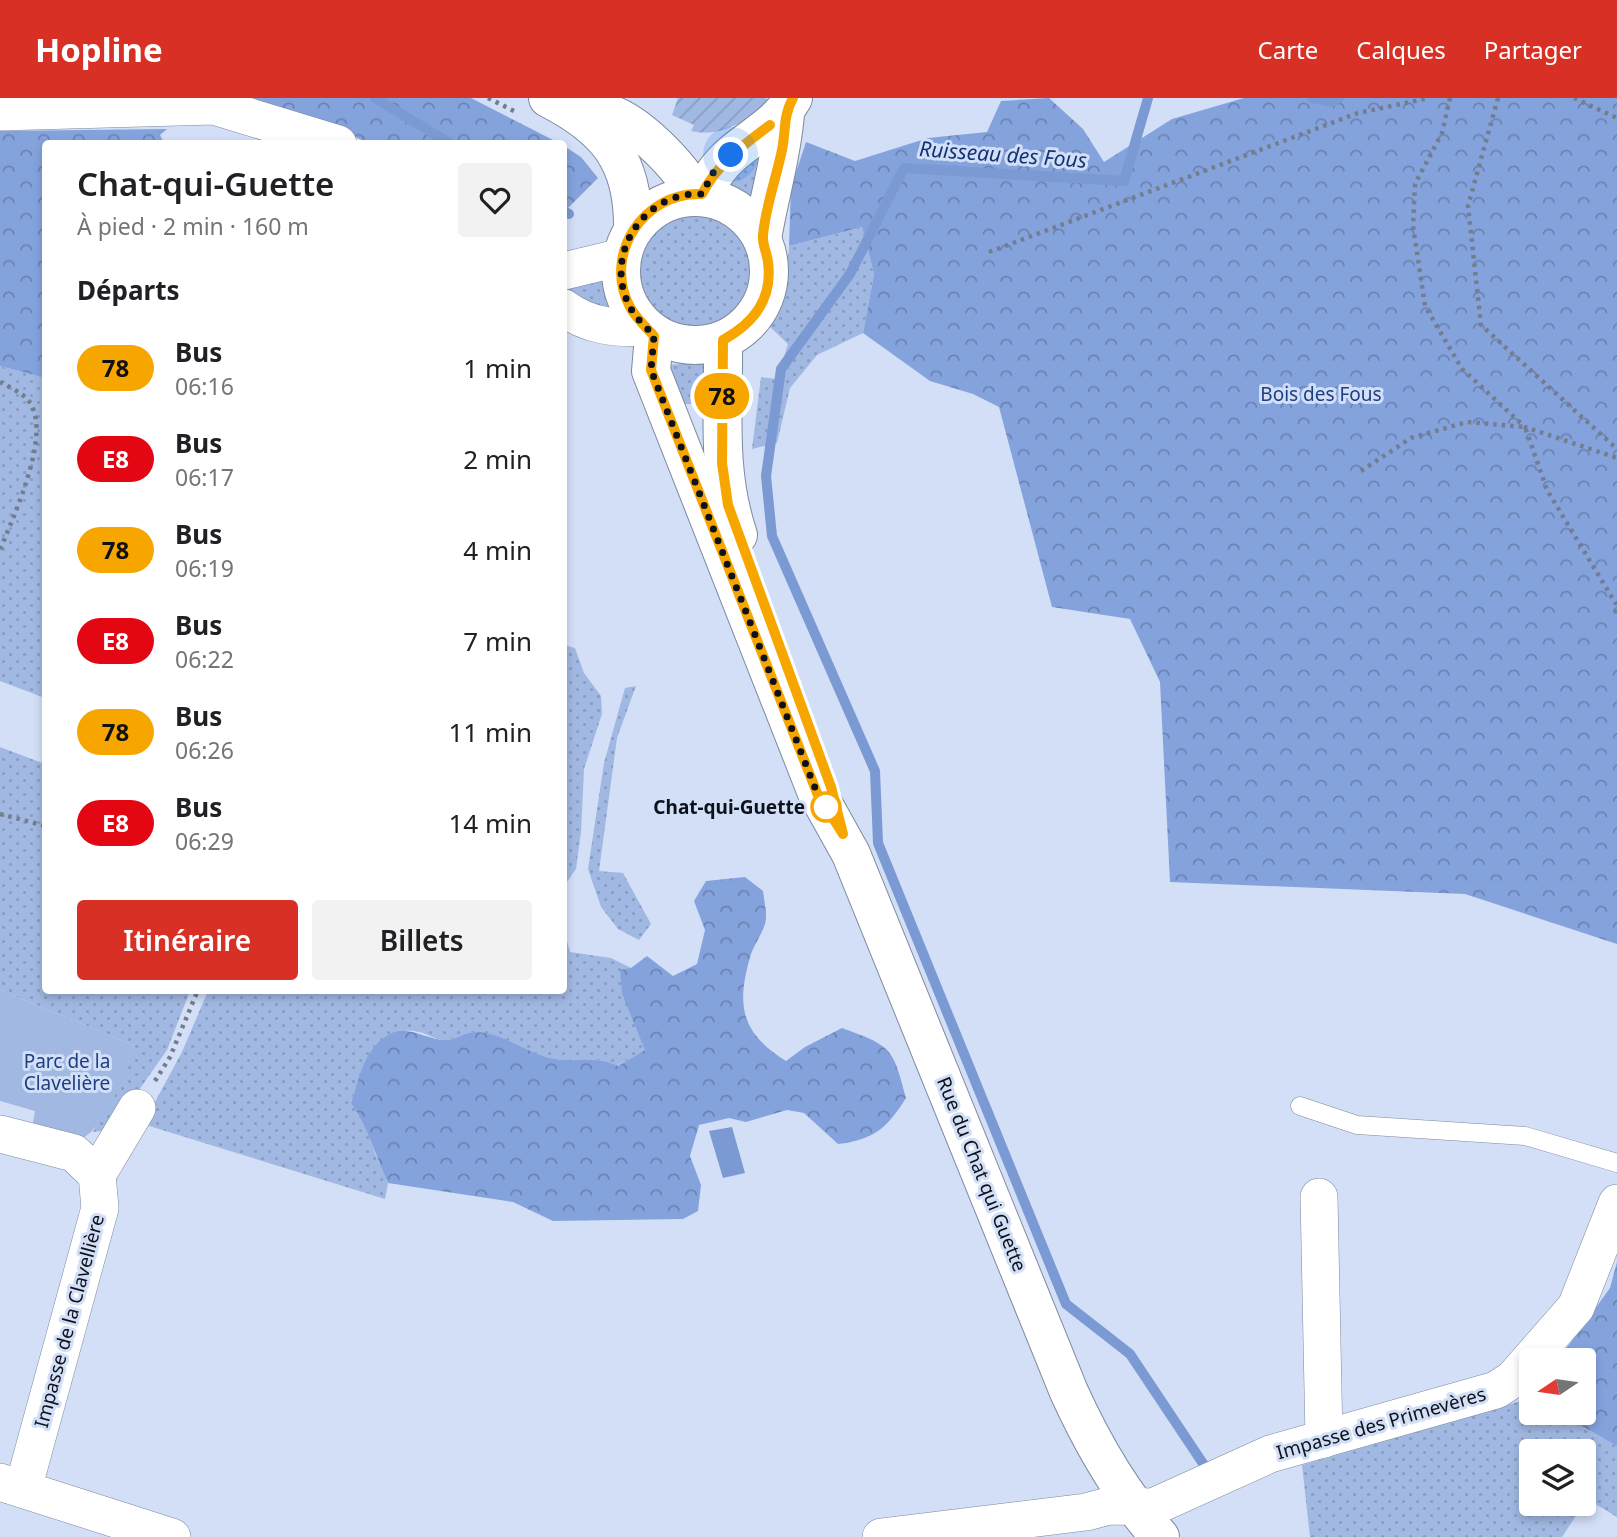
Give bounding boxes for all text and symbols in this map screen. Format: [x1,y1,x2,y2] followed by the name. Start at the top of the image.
[35,27,163,72] text: Hopline
[1258,33,1318,66] text: Carte
[1356,33,1446,66] text: Calques
[1484,33,1582,66] text: Partager
[918,134,1088,174] water label: Ruisseau des Fous
[713,137,748,172] your location
[77,161,334,206] text: Chat-qui-Guette
[458,163,532,237] button: heart
[77,210,309,242] text: À pied · 2 min · 160 m
[77,272,180,308] text: Départs
[175,334,222,370] text: Bus
[463,350,532,386] text: 1 min
[102,351,129,384] text: 78
[175,370,234,402] text: 06:16
[690,373,754,419] line badge: 78
[708,379,736,412] text: 78
[1260,381,1382,407] park label: Bois des Fous
[175,425,222,461] text: Bus
[463,441,532,477] text: 2 min
[102,442,129,475] text: E8
[175,461,234,493] text: 06:17
[175,516,222,552] text: Bus
[463,532,532,568] text: 4 min
[102,533,129,566] text: 78
[175,552,234,584] text: 06:19
[175,607,222,643] text: Bus
[463,623,532,659] text: 7 min
[102,624,129,657] text: E8
[175,643,234,675] text: 06:22
[175,698,222,734] text: Bus
[448,714,532,750] text: 11 min
[102,715,129,748] text: 78
[175,734,234,766] text: 06:26
[175,789,222,825] text: Bus
[811,792,841,822] marker: Chat-qui-Guette
[653,794,805,820] place label: Chat-qui-Guette
[448,805,532,841] text: 14 min
[102,806,129,839] text: E8
[175,825,234,857] text: 06:29
[77,900,298,980] button: Itinéraire
[312,900,532,980] button: Billets
[24,1048,110,1096] park label: Parc de la Clavelière
[931,1073,1033,1275] street label: Rue du Chat qui Guette
[28,1211,110,1431] street label: Impasse de la Clavellière
[1519,1348,1596,1424] north arrow
[1519,1348,1596,1516] map controls
[1273,1381,1489,1465] street label: Impasse des Primevères
[1519,1439,1596,1516] button: layers

